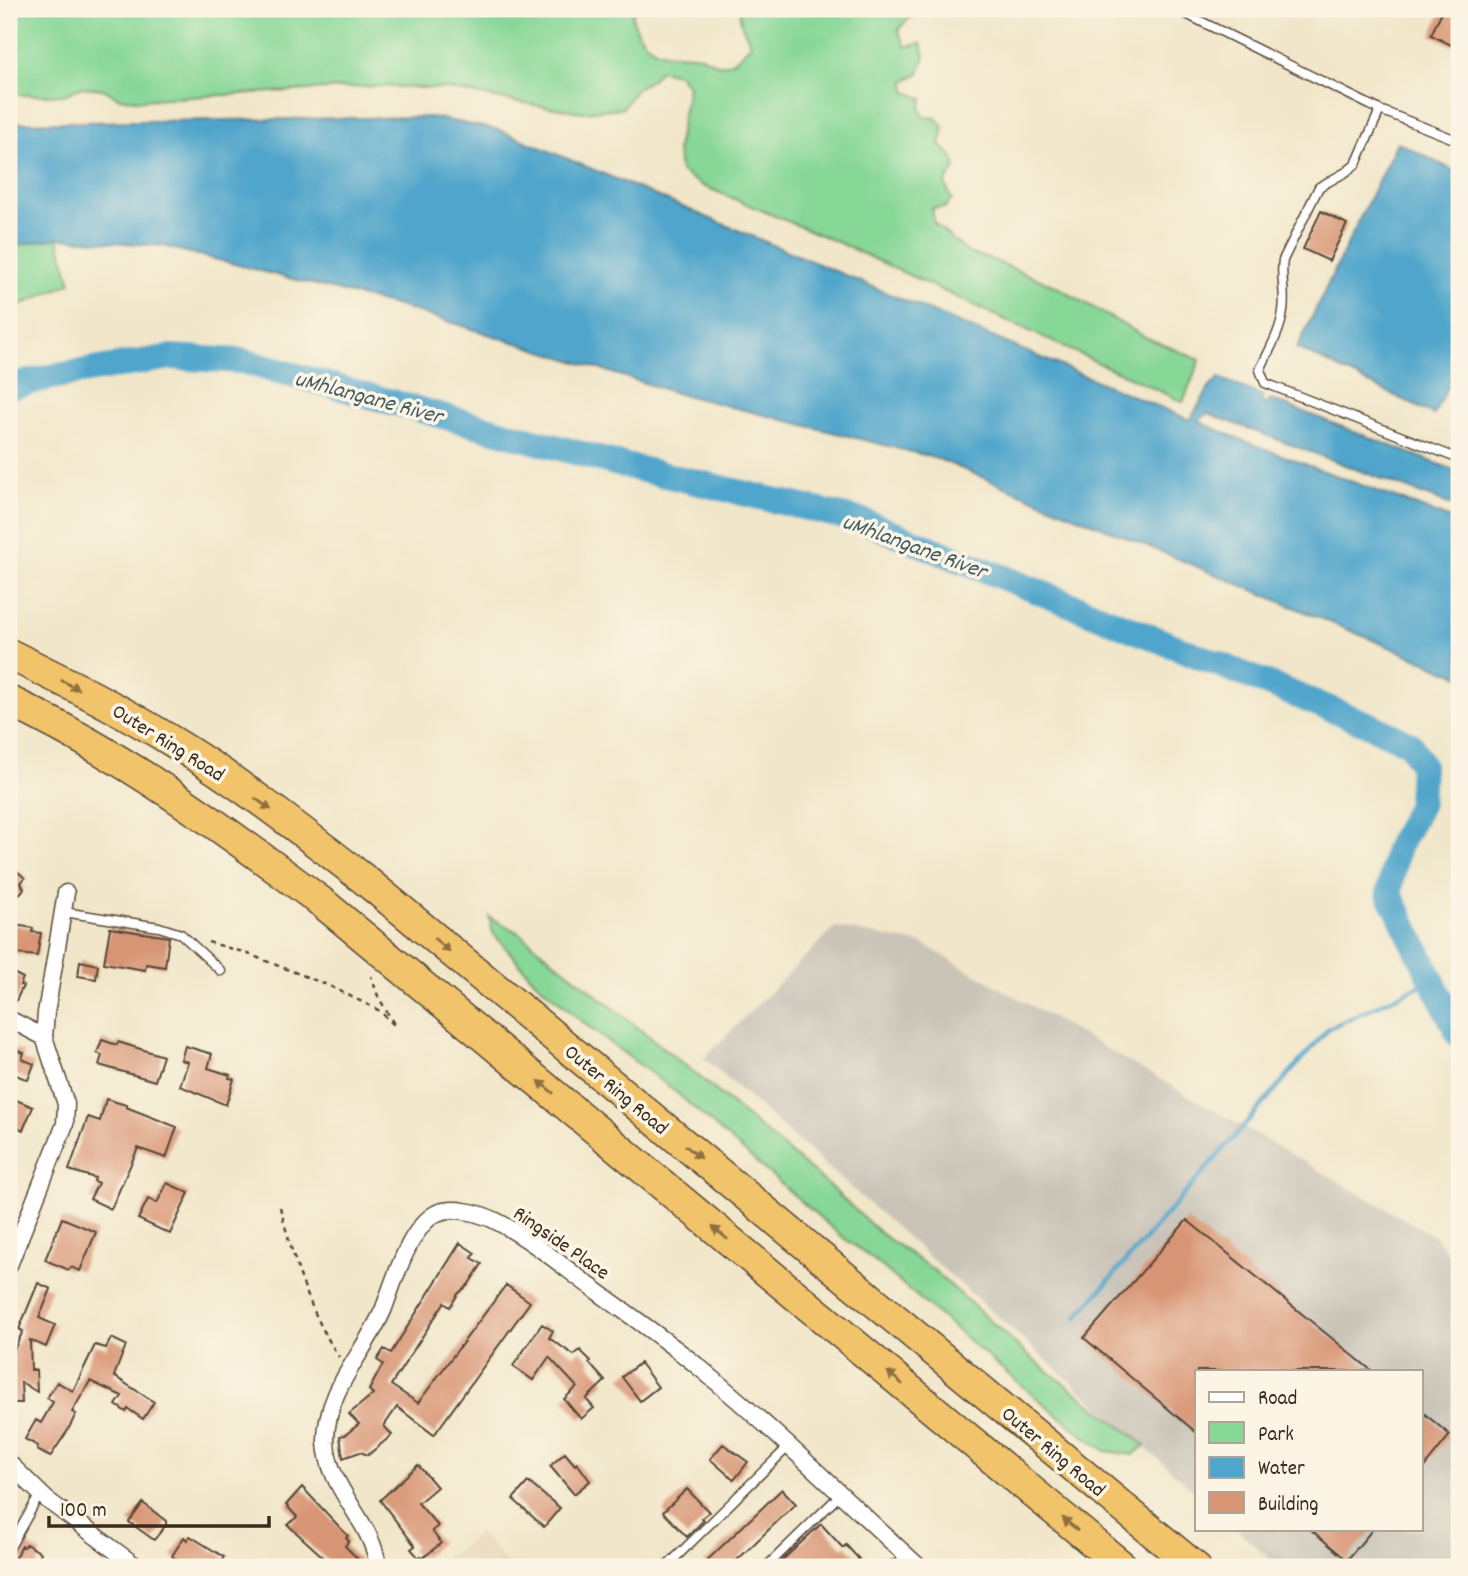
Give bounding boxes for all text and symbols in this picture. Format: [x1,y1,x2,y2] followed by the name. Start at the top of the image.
[291,364,448,436] water label: uMhlangane River
[837,507,993,591] water label: uMhlangane River
[60,679,79,691] one-way arrow
[105,698,230,791] street label: Outer Ring Road
[254,796,272,810] one-way arrow
[432,937,450,952] one-way arrow
[556,1039,674,1144] street label: Outer Ring Road
[537,1080,554,1095] one-way arrow
[684,1144,701,1159] one-way arrow
[506,1200,615,1289] street label: Ringside Place
[712,1225,730,1240] one-way arrow
[1195,1370,1422,1530] legend
[887,1371,904,1386] one-way arrow
[1258,1385,1297,1415] text: Road
[993,1401,1111,1506] street label: Outer Ring Road
[1258,1421,1294,1451] text: Park
[1258,1455,1305,1485] text: Water
[49,1485,270,1529] scale bar
[1258,1491,1318,1521] text: Building
[60,1497,107,1527] text: 100 m
[1062,1516,1080,1531] one-way arrow

